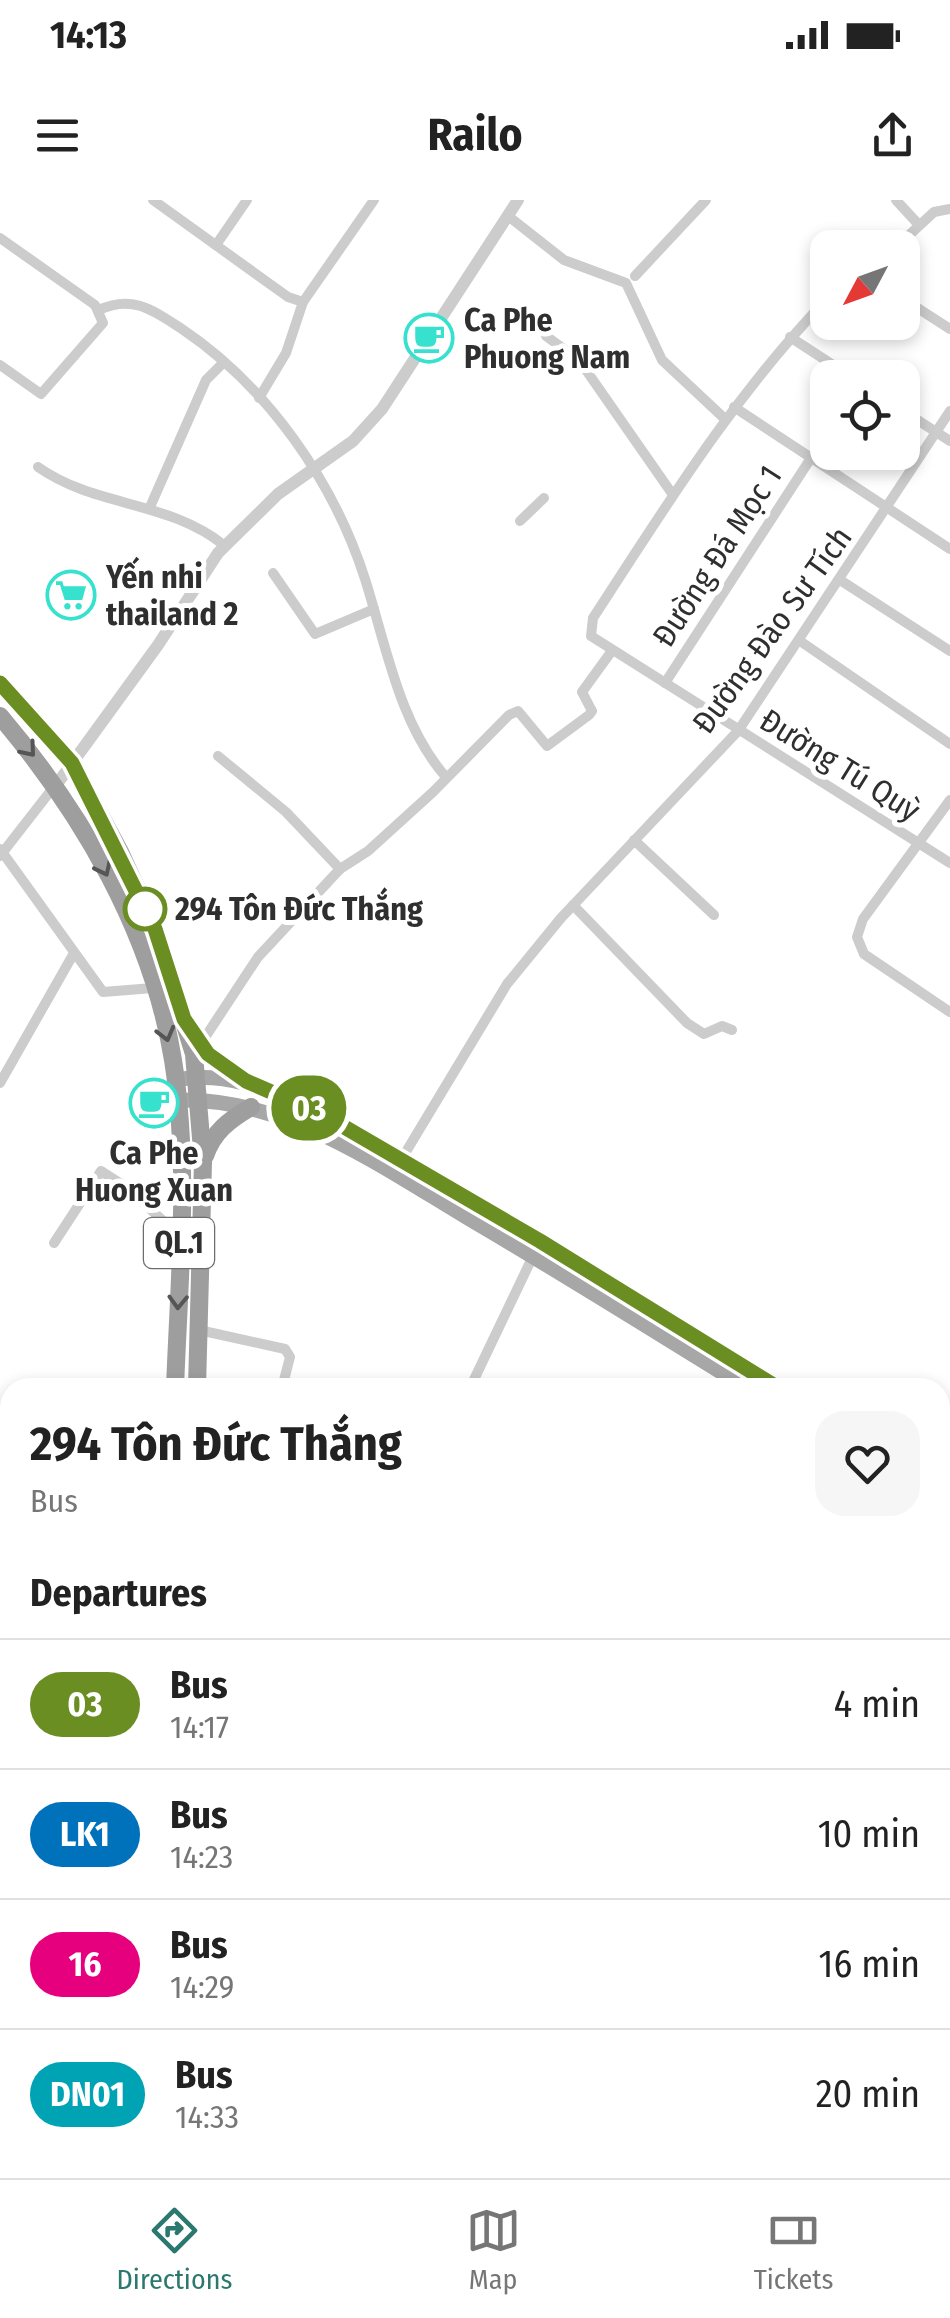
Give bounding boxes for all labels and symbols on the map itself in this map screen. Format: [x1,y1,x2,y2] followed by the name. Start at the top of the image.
[810,230,920,340] north arrow
[464,301,630,376] place label: Ca Phe Phuong Nam
[403,312,455,364] cafe icon: Ca Phe Phuong Nam
[644,458,790,654] street label: Đường Đá Mọc 1
[684,519,860,741] street label: Đường Đào Sư Tích
[105,556,239,633] place label: Yến nhi thailand 2
[45,569,97,621] supermarket icon: Yến nhi thailand 2
[753,701,928,830] street label: Đường Tú Quỳ
[17,738,35,756] one-way arrow
[92,858,112,876] one-way arrow
[174,887,423,928] place label: 294 Tôn Đức Thắng
[124,888,166,930] marker: 294 Tôn Đức Thắng
[154,1025,175,1042] one-way arrow
[264,1076,354,1140] line badge: 03
[128,1077,180,1129] cafe icon: Ca Phe Huong Xuan
[75,1134,233,1209] place label: Ca Phe Huong Xuan
[144,1218,214,1268] road number: QL.1
[167,1294,188,1310] one-way arrow

